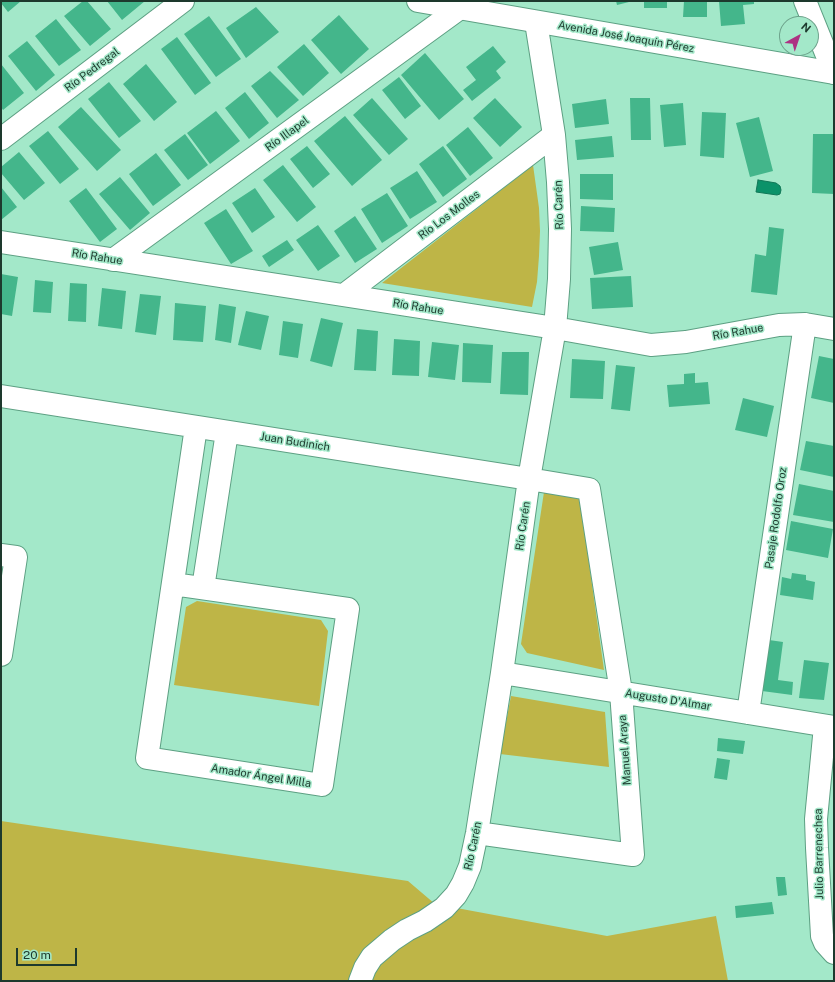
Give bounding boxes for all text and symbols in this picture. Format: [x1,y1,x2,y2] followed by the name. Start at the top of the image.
[779,16,819,56] north arrow
[557,19,695,55] street label: Avenida José Joaquín Pérez
[799,20,813,35] text: N
[62,45,122,95] street label: Río Pedregal
[263,114,311,154] street label: Río Illapel
[552,180,566,230] street label: Río Carén
[416,188,482,242] street label: Río Los Molles
[71,246,123,268] street label: Río Rahue
[392,296,444,318] street label: Río Rahue
[712,321,764,343] street label: Río Rahue
[259,430,331,454] street label: Juan Budinich
[762,466,790,570] street label: Pasaje Rodolfo Oroz
[513,501,533,551] street label: Río Carén
[624,687,712,713] street label: Augusto D'Almar
[616,714,634,786] street label: Manuel Araya
[210,762,312,790] street label: Amador Ángel Milla
[812,808,826,900] street label: Julio Barrenechea
[461,821,485,871] street label: Río Carén
[18,940,79,966] scale bar
[23,948,51,962] text: 20 m

